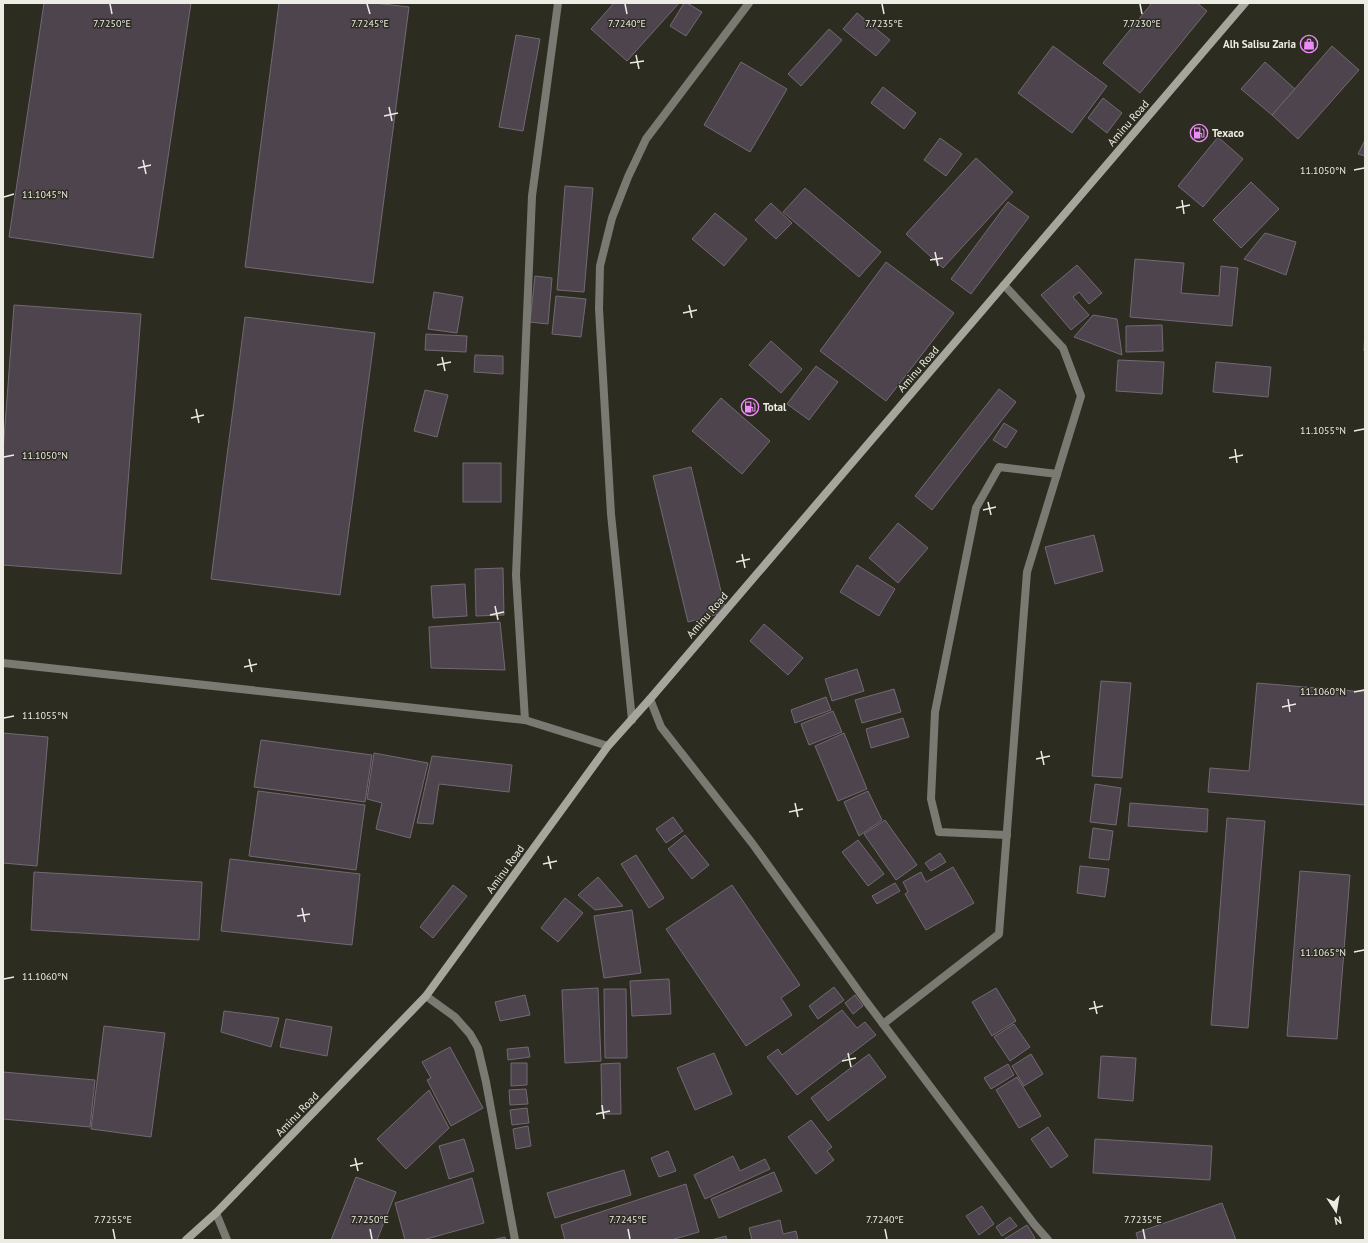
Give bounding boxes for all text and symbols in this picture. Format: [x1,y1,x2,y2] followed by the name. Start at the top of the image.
[93,17,131,30] text: 7.7250°E
[351,17,389,30] text: 7.7245°E
[608,17,646,30] text: 7.7240°E
[865,17,903,30] text: 7.7235°E
[1123,17,1161,30] text: 7.7230°E
[1299,34,1319,54] shop icon: Alh Salisu Zaria
[1223,37,1296,51] place label: Alh Salisu Zaria
[1104,97,1152,149] street label: Aminu Road
[1189,123,1209,143] fuel station icon: Texaco
[1212,126,1244,140] place label: Texaco
[1300,164,1346,177] text: 11.1050°N
[22,188,68,201] text: 11.1045°N
[894,343,942,395] street label: Aminu Road
[740,397,760,417] fuel station icon: Total
[763,400,787,414] place label: Total
[1300,424,1346,437] text: 11.1055°N
[22,449,68,462] text: 11.1050°N
[683,589,731,641] street label: Aminu Road
[1300,685,1346,698] text: 11.1060°N
[22,709,68,722] text: 11.1055°N
[483,842,527,896] street label: Aminu Road
[1300,946,1346,959] text: 11.1065°N
[22,970,68,983] text: 11.1060°N
[272,1089,322,1139] street label: Aminu Road
[1316,1191,1356,1231] north arrow
[94,1213,132,1226] text: 7.7255°E
[351,1213,389,1226] text: 7.7250°E
[609,1213,647,1226] text: 7.7245°E
[866,1213,904,1226] text: 7.7240°E
[1124,1213,1162,1226] text: 7.7235°E
[1333,1213,1343,1228] text: N

